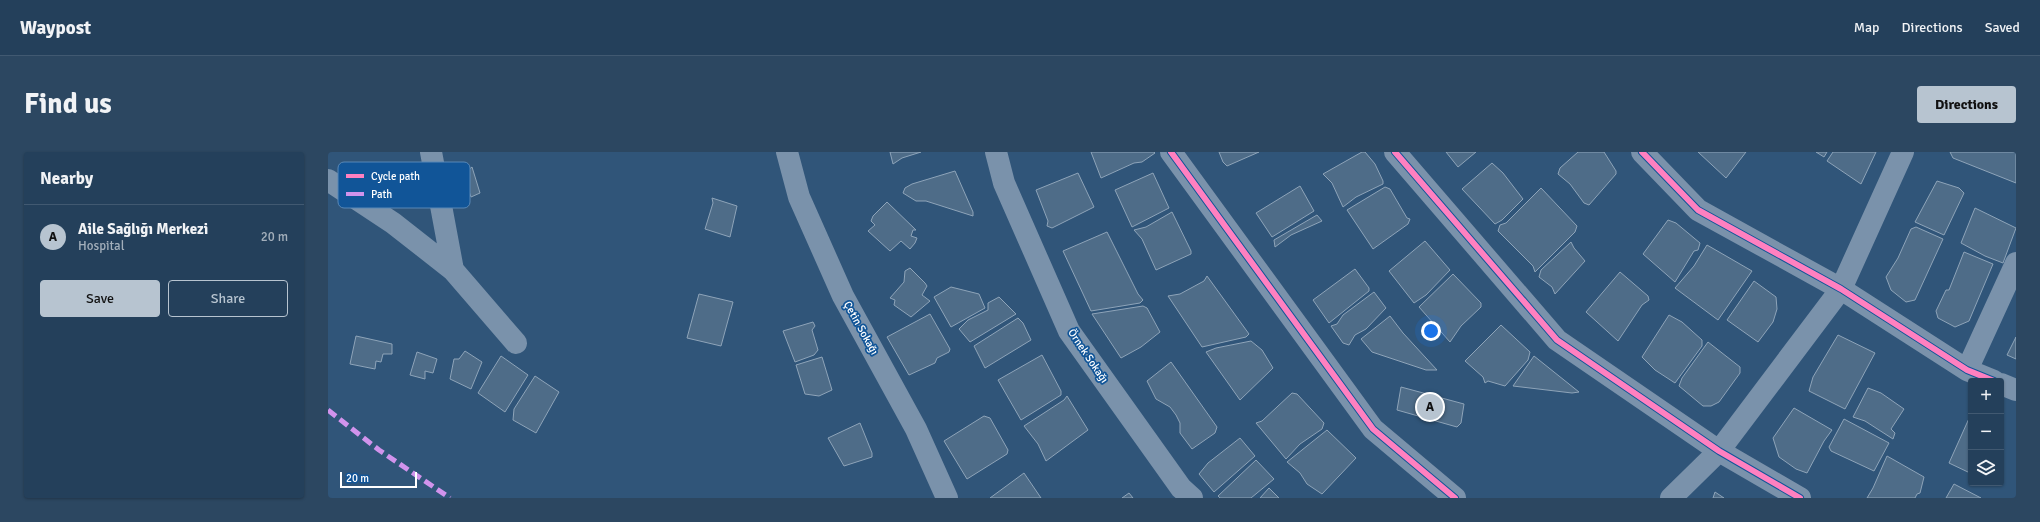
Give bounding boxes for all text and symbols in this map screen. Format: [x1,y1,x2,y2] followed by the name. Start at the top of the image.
[20,16,91,40] text: Waypost
[1854,19,1880,36] text: Map
[1902,19,1963,36] text: Directions
[1985,19,2020,36] text: Saved
[1917,86,2016,123] button: Directions
[24,87,112,121] text: Find us
[338,162,470,208] legend
[40,168,93,189] text: Nearby
[371,170,420,183] text: Cycle path
[371,188,392,201] text: Path
[78,220,208,238] text: Aile Sağlığı Merkezi
[49,229,57,245] text: A
[261,229,288,245] text: 20 m
[78,238,125,254] text: Hospital
[40,280,160,317] button: Save
[168,280,288,317] button: Share
[841,299,881,357] street label: Çetin Sokağı
[1421,321,1441,341] your location
[1065,326,1112,386] street label: Örnek Sokağı
[1968,378,2004,486] map controls
[1968,378,2004,414] button: +
[1417,392,1443,422] pin: A
[1968,414,2004,450] button: −
[1968,450,2004,486] button: layers
[340,470,417,489] scale bar
[346,472,369,485] text: 20 m

